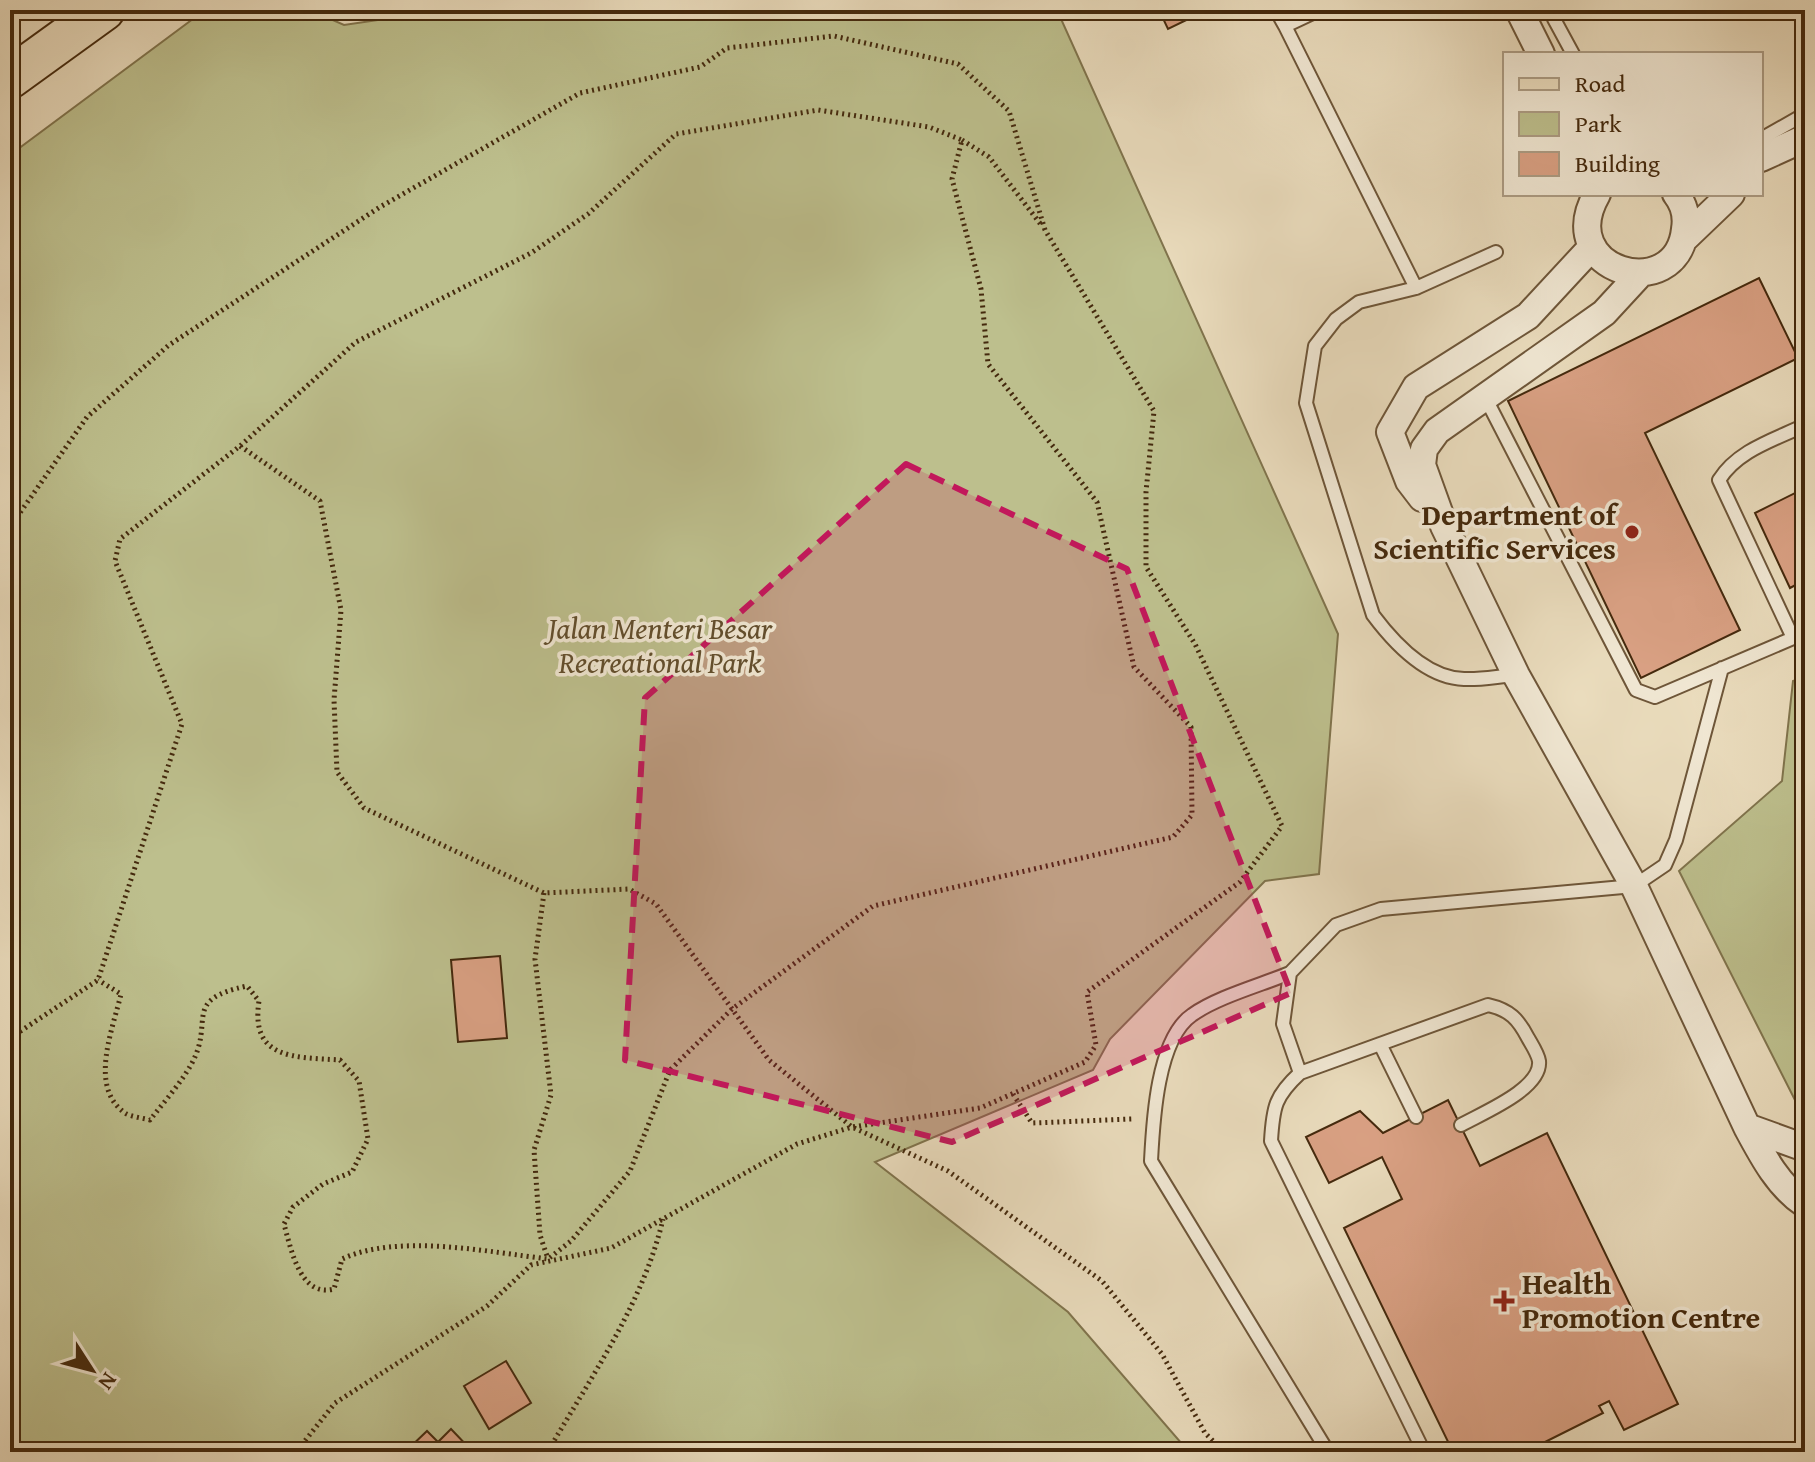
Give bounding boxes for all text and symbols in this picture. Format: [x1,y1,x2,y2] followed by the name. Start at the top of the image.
[1503,52,1763,196] legend
[1575,66,1625,101] text: Road
[1575,106,1622,141] text: Park
[1575,146,1660,181] text: Building
[1373,492,1620,570] place label: Department of Scientific Services
[1623,523,1641,541] marker: Department of Scientific Services
[543,606,773,684] park label: Jalan Menteri Besar Recreational Park
[1522,1261,1760,1339] place label: Health Promotion Centre
[1493,1290,1515,1312] marker: Health Promotion Centre
[52,1330,132,1410] north arrow
[91,1366,125,1397] text: N

